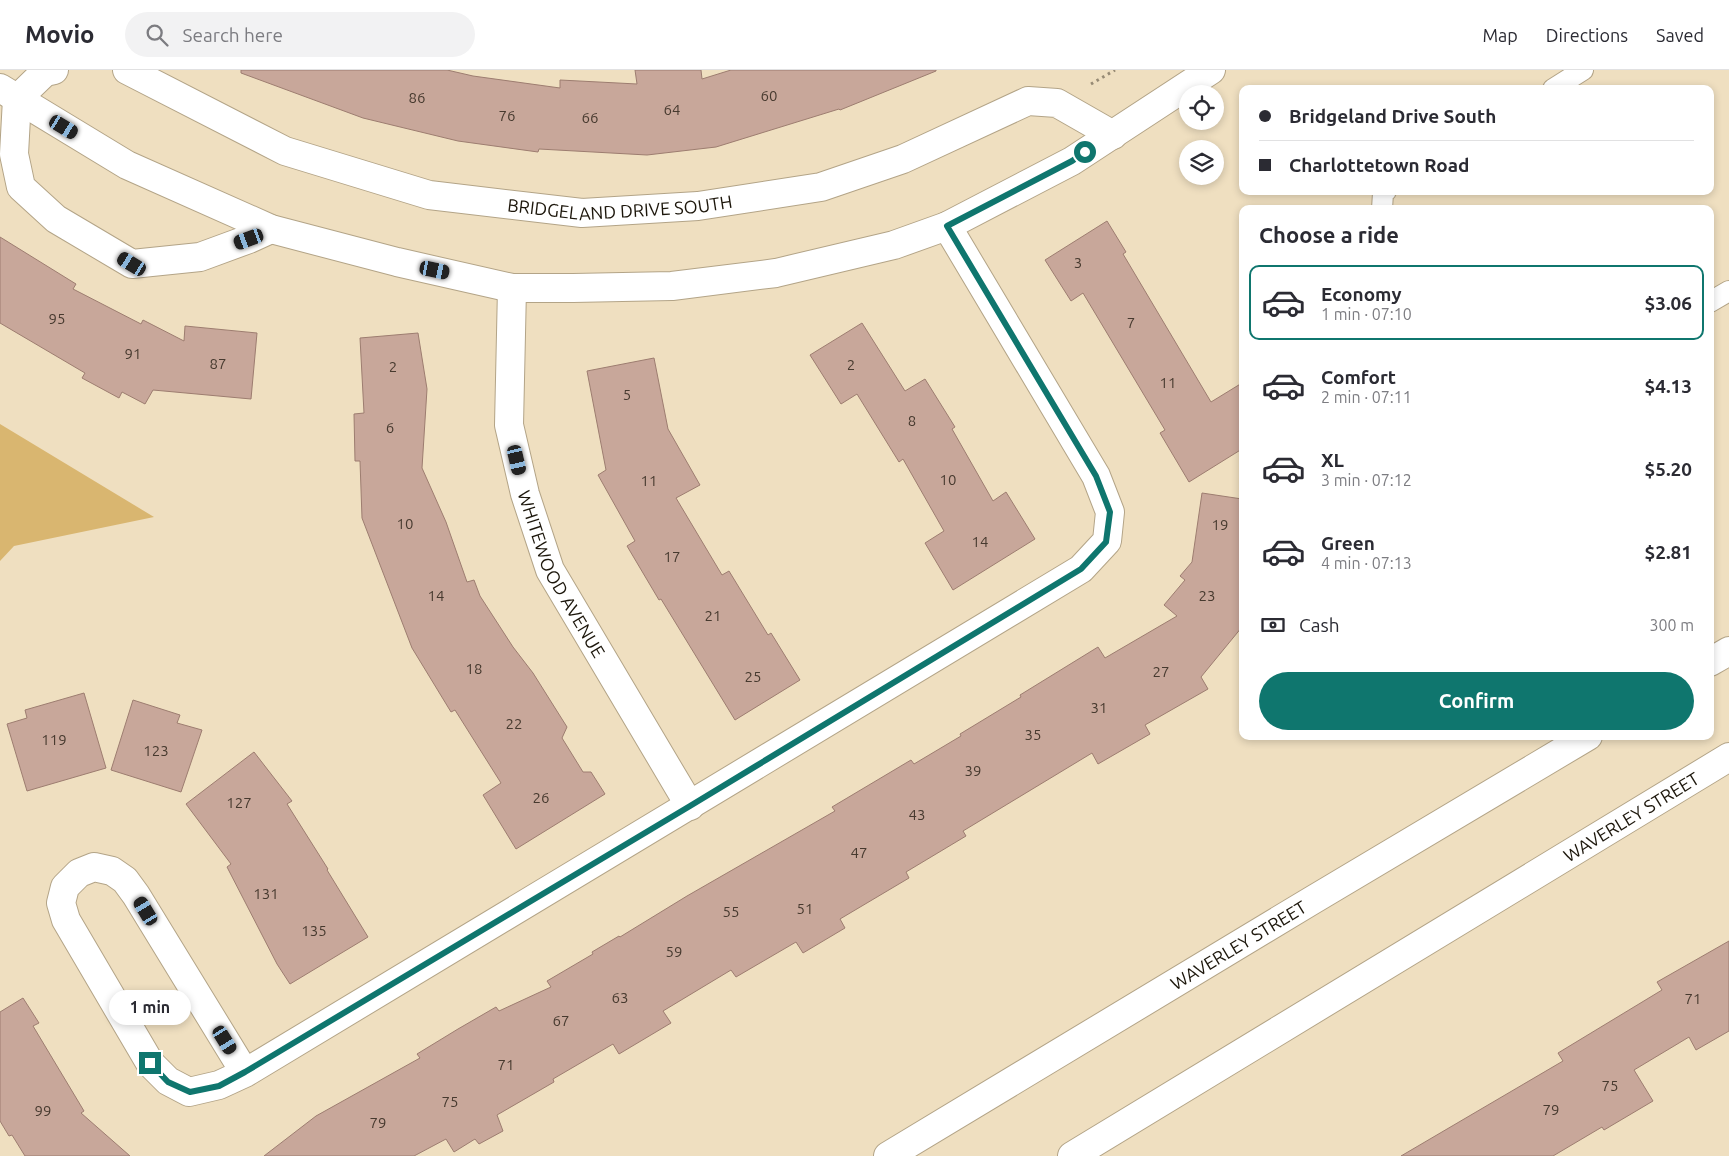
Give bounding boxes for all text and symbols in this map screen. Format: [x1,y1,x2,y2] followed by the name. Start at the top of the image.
[125,12,475,57] search box
[25,21,95,48] text: Movio
[143,21,171,49] icon: search
[183,24,283,46] text: Search here
[1482,25,1518,45] text: Map
[1546,25,1628,45] text: Directions
[1656,25,1704,45] text: Saved
[1179,85,1224,185] map controls
[1179,85,1224,130] button: locate
[761,87,777,104] house number: 60
[409,89,425,106] house number: 86
[664,101,680,118] house number: 64
[1289,105,1496,127] text: Bridgeland Drive South
[499,107,515,124] house number: 76
[582,109,598,126] house number: 66
[47,113,80,141] car
[1179,140,1224,185] button: layers
[1074,141,1096,163] route start
[1289,154,1469,176] text: Charlottetown Road
[506,191,734,223] street label: BRIDGELAND DRIVE SOUTH
[1259,222,1399,247] text: Choose a ride
[232,227,265,251] car
[115,250,148,278] car
[1074,254,1082,271] house number: 3
[418,260,451,280] car
[1261,280,1306,325] icon: car
[1321,283,1402,305] text: Economy
[1644,292,1692,314] text: $3.06
[1321,305,1412,323] text: 1 min · 07:10
[49,310,65,327] house number: 95
[1127,314,1135,331] house number: 7
[125,345,141,362] house number: 91
[210,355,226,372] house number: 87
[847,356,855,373] house number: 2
[389,358,397,375] house number: 2
[1261,363,1306,408] icon: car
[1321,366,1396,388] text: Comfort
[1160,374,1176,391] house number: 11
[1644,375,1692,397] text: $4.13
[623,386,631,403] house number: 5
[1321,388,1412,406] text: 2 min · 07:11
[908,412,916,429] house number: 8
[386,419,394,436] house number: 6
[506,444,527,476] car
[1261,446,1306,491] icon: car
[1321,449,1344,471] text: XL
[1644,458,1692,480] text: $5.20
[940,471,956,488] house number: 10
[1321,471,1412,489] text: 3 min · 07:12
[641,472,657,489] house number: 11
[514,488,609,661] street label: WHITEWOOD AVENUE
[397,515,413,532] house number: 10
[1212,516,1228,533] house number: 19
[1261,529,1306,574] icon: car
[1321,532,1375,554] text: Green
[972,533,988,550] house number: 14
[1644,541,1692,563] text: $2.81
[664,548,680,565] house number: 17
[1321,554,1412,572] text: 4 min · 07:13
[428,587,444,604] house number: 14
[1199,587,1215,604] house number: 23
[705,607,721,624] house number: 21
[1259,611,1287,639] icon: cash
[1299,614,1340,636] text: Cash
[1649,616,1694,634] text: 300 m
[466,660,482,677] house number: 18
[1153,663,1169,680] house number: 27
[745,668,761,685] house number: 25
[1259,672,1694,730] button: Confirm
[1091,699,1107,716] house number: 31
[506,715,522,732] house number: 22
[1025,726,1041,743] house number: 35
[41,731,67,748] house number: 119
[143,742,169,759] house number: 123
[965,762,981,779] house number: 39
[1560,768,1702,865] street label: WAVERLEY STREET
[533,789,549,806] house number: 26
[226,794,252,811] house number: 127
[909,806,925,823] house number: 43
[851,844,867,861] house number: 47
[253,885,279,902] house number: 131
[131,894,160,928] car
[1167,896,1310,993] street label: WAVERLEY STREET
[797,900,813,917] house number: 51
[723,903,739,920] house number: 55
[301,922,327,939] house number: 135
[666,943,682,960] house number: 59
[612,989,628,1006] house number: 63
[109,990,191,1026] callout: 1 min
[1685,990,1701,1007] house number: 71
[130,998,170,1016] text: 1 min
[553,1012,569,1029] house number: 67
[210,1023,239,1057] car
[139,1052,161,1074] route end
[498,1056,514,1073] house number: 71
[1602,1077,1618,1094] house number: 75
[442,1093,458,1110] house number: 75
[1543,1101,1559,1118] house number: 79
[35,1102,51,1119] house number: 99
[370,1114,386,1131] house number: 79

